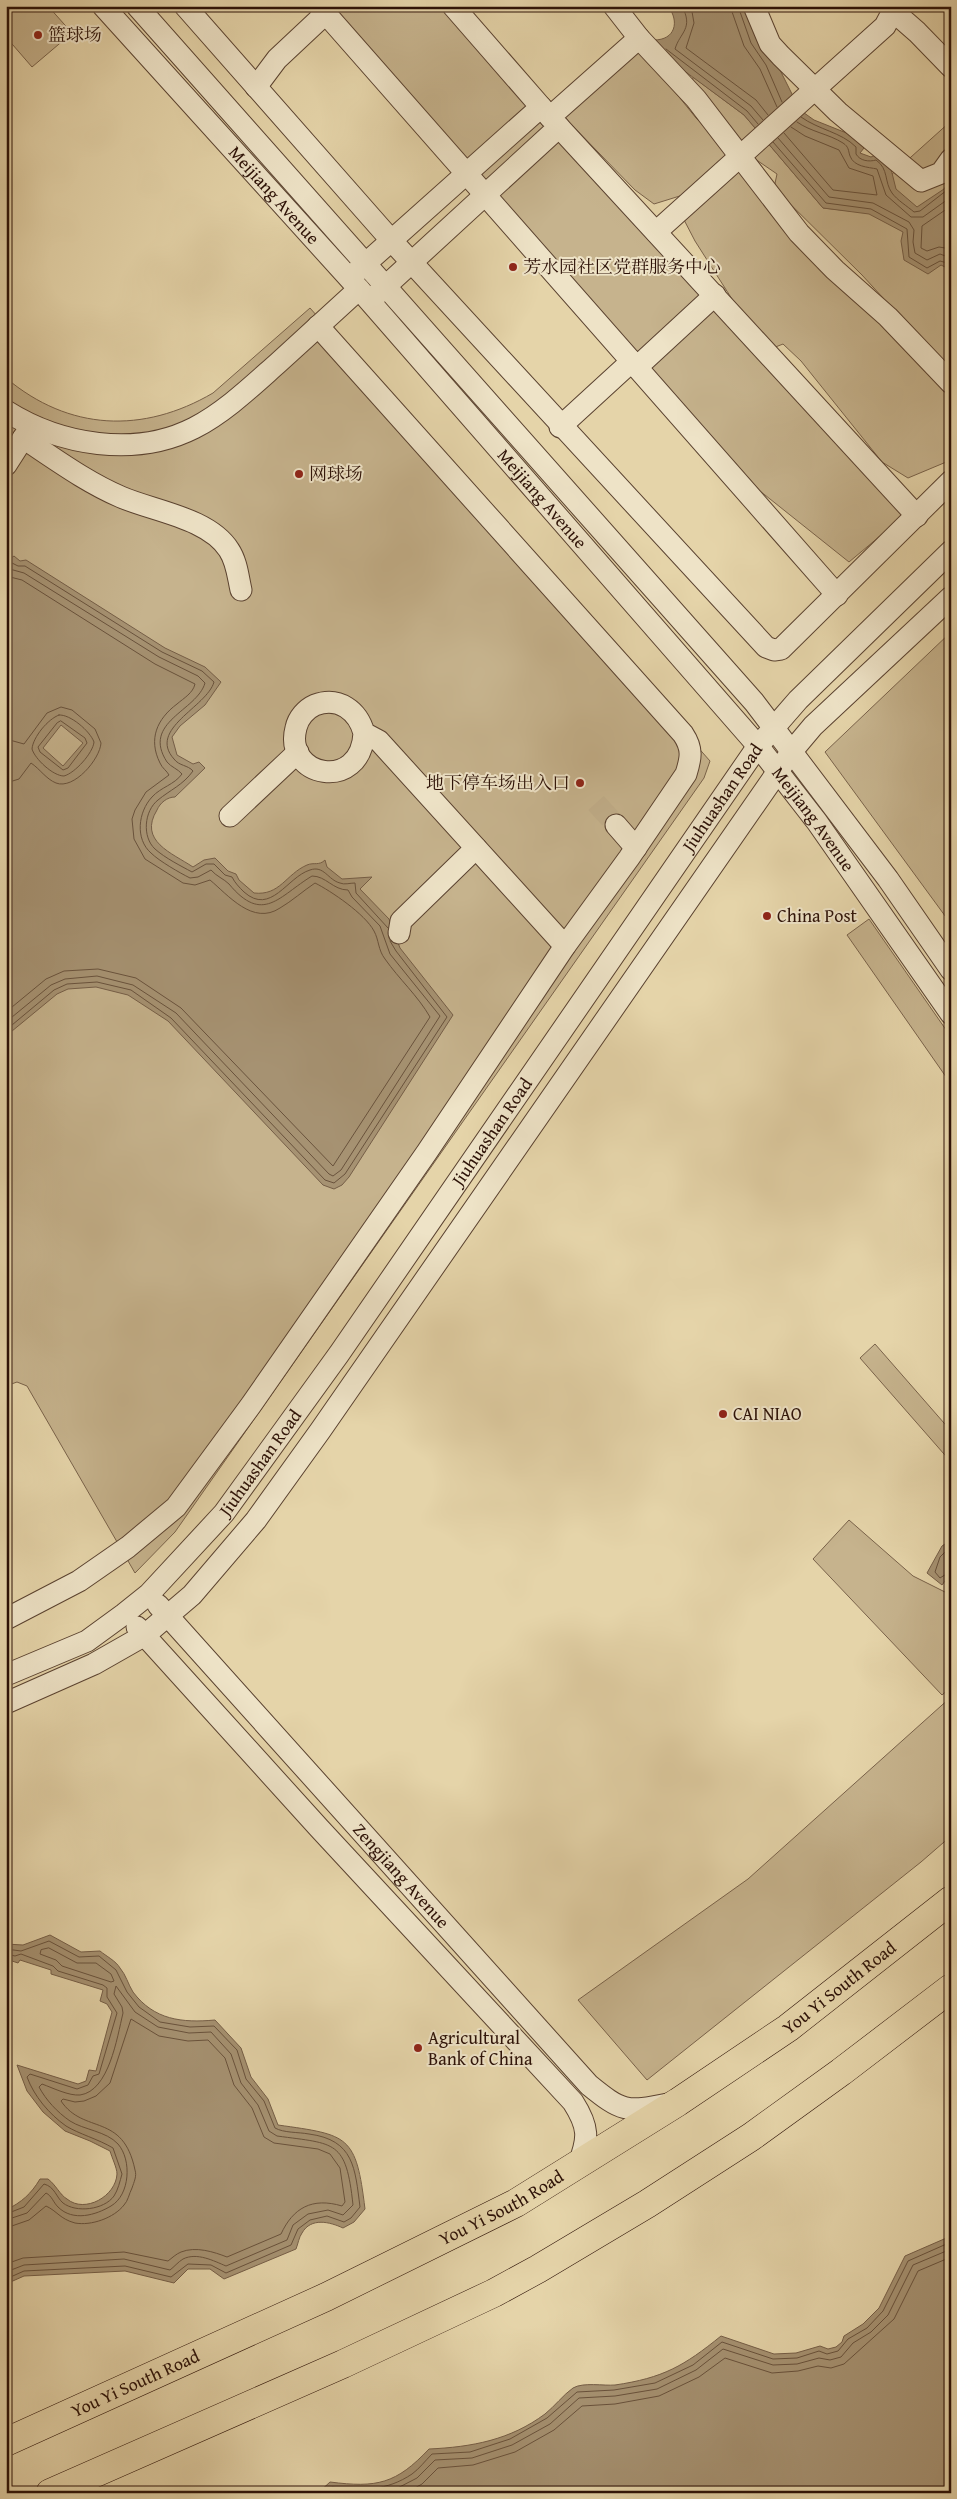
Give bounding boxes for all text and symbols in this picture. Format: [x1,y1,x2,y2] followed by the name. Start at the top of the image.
[48,21,102,48] place label: 篮球场
[32,29,44,41] marker: 篮球场
[222,139,326,250] street label: Meijiang Avenue
[523,253,721,280] place label: 芳水园社区党群服务中心
[507,261,519,273] marker: 芳水园社区党群服务中心
[491,442,594,554] street label: Meijiang Avenue
[309,460,363,487] place label: 网球场
[293,468,305,480] marker: 网球场
[674,737,769,859] street label: Jiuhuashan Road
[766,760,862,877] street label: Meijiang Avenue
[426,769,570,796] place label: 地下停车场出入口
[574,777,586,789] marker: 地下停车场出入口
[777,902,858,929] place label: China Post
[761,910,773,922] marker: China Post
[444,1072,539,1193] street label: Jiuhuashan Road
[733,1400,802,1427] place label: CAI NIAO
[211,1403,308,1523] street label: Jiuhuashan Road
[717,1408,729,1420] marker: CAI NIAO
[347,1817,456,1934] street label: Zengjiang Avenue
[776,1934,902,2041] street label: You Yi South Road
[428,2024,533,2072] place label: Agricultural Bank of China
[412,2042,424,2054] marker: Agricultural Bank of China
[434,2162,569,2252] street label: You Yi South Road
[67,2342,204,2424] street label: You Yi South Road

